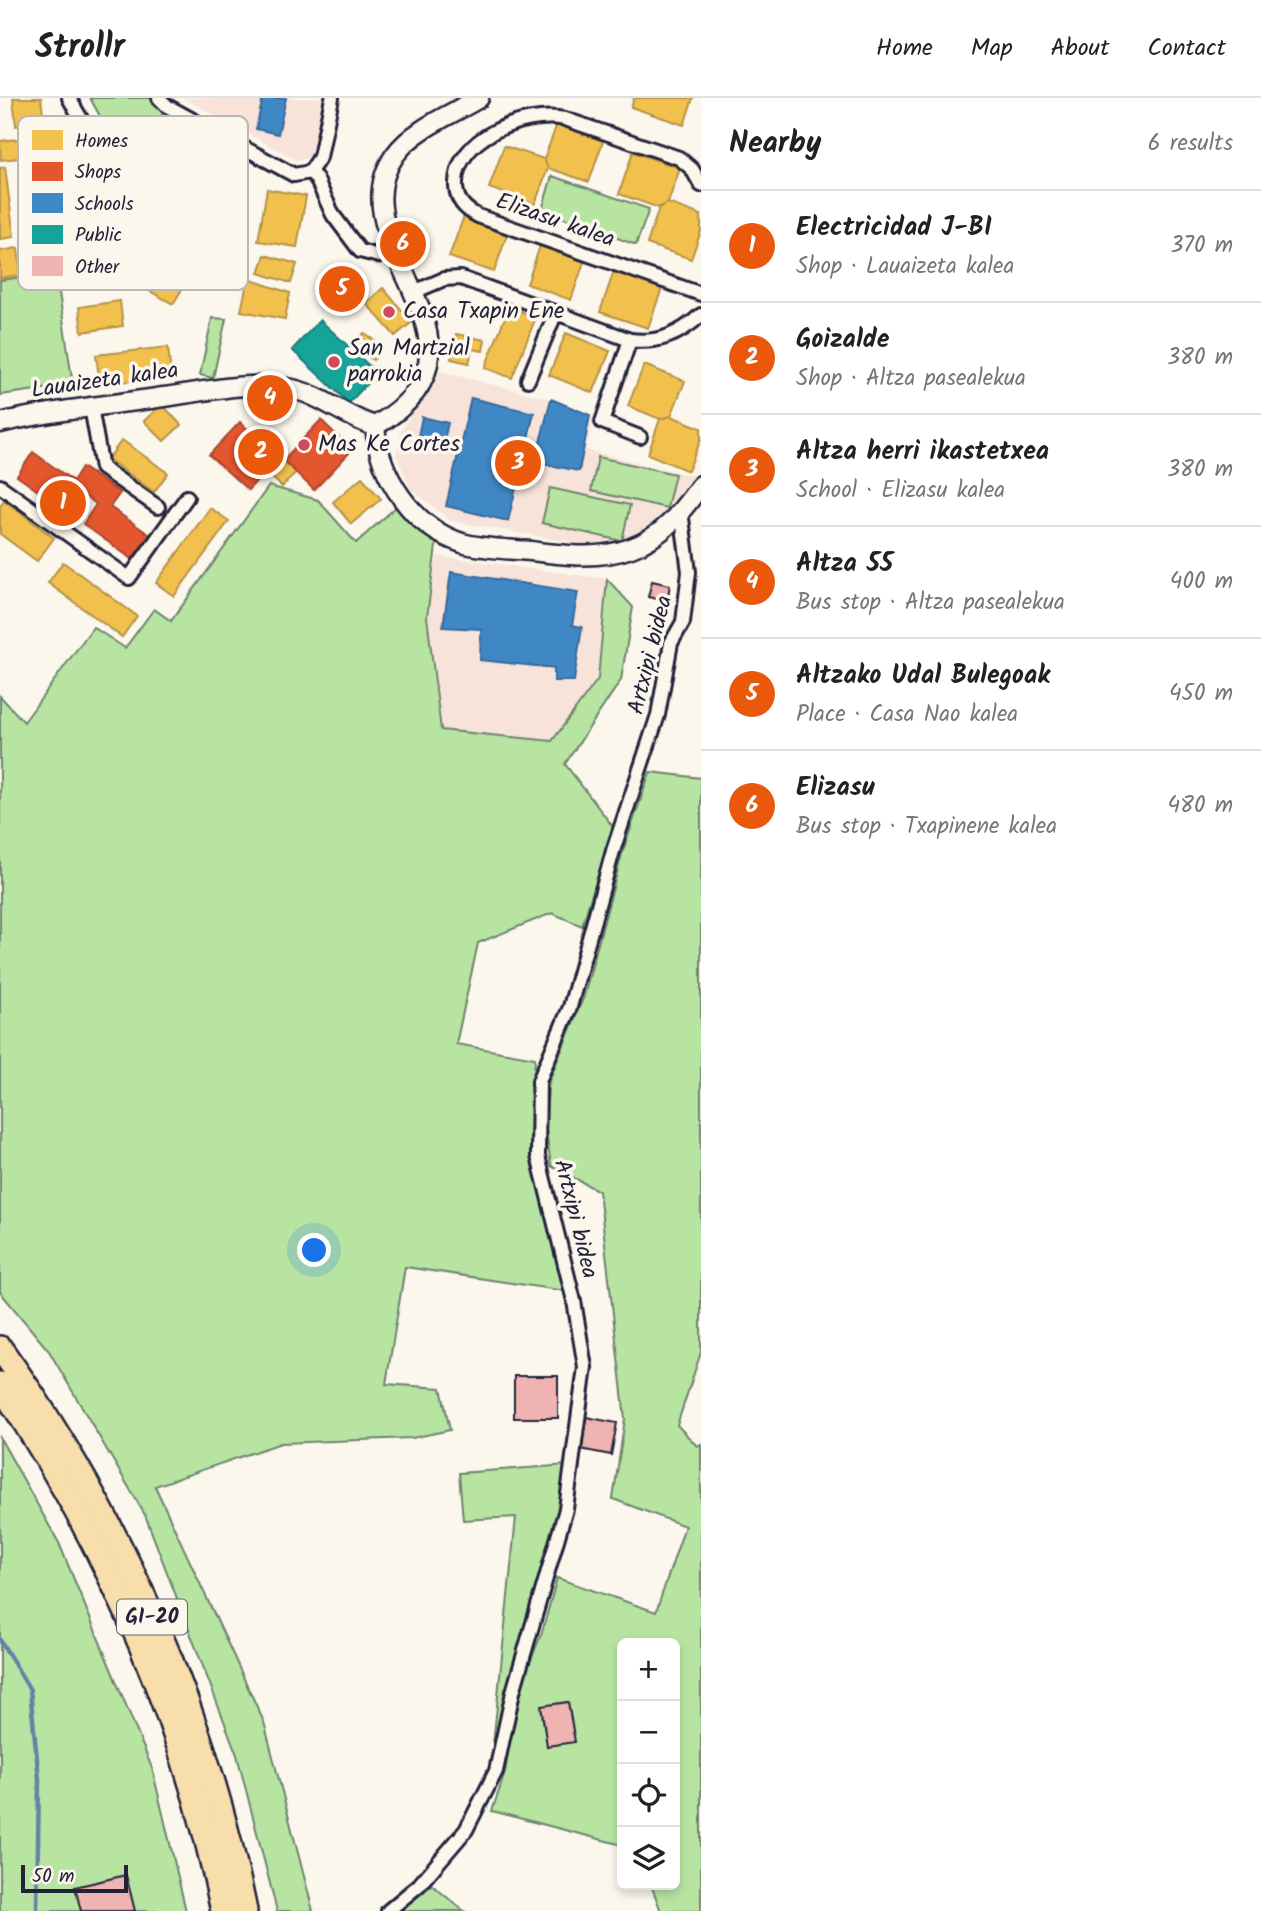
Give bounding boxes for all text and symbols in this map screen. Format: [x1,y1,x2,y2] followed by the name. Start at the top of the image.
[35,22,125,75] text: Strollr
[876,29,933,68] text: Home
[971,29,1013,68] text: Map
[1051,29,1109,68] text: About
[1147,29,1226,68] text: Contact
[18,116,248,290] legend
[729,120,821,168] text: Nearby
[1148,126,1233,162] text: 6 results
[75,127,128,157] text: Homes
[75,158,121,188] text: Shops
[491,184,619,258] street label: Elizasu kalea
[75,190,134,220] text: Schools
[796,207,992,249] text: Electricidad J-BI
[380,218,426,270] pin: 6
[75,221,122,251] text: Public
[749,228,755,264] text: 1
[1170,228,1233,264] text: 370 m
[796,249,1014,285] text: Shop · Lauaizeta kalea
[75,253,121,283] text: Other
[319,263,365,315] pin: 5
[403,294,564,330] place label: Casa Txapin Ene
[381,304,397,320] marker: Casa Txapin Ene
[796,319,890,361] text: Goizalde
[347,331,470,393] place label: San Martzial parrokia
[745,340,759,376] text: 2
[1167,340,1233,376] text: 380 m
[29,353,181,409] street label: Lauaizeta kalea
[326,354,342,370] marker: San Martzial parrokia
[796,361,1026,397] text: Shop · Altza pasealekua
[247,372,293,424] pin: 4
[238,426,284,478] pin: 2
[318,427,460,463] place label: Mas Ke Cortes
[796,431,1049,473] text: Altza herri ikastetxea
[296,437,312,453] marker: Mas Ke Cortes
[495,437,541,489] pin: 3
[746,452,758,488] text: 3
[1167,452,1233,488] text: 380 m
[796,473,1005,509] text: School · Elizasu kalea
[40,477,86,529] pin: 1
[796,543,893,585] text: Altza 55
[746,564,758,600] text: 4
[1170,564,1233,600] text: 400 m
[796,585,1065,621] text: Bus stop · Altza pasealekua
[619,592,683,718] street label: Artxipi bidea
[796,655,1050,697] text: Altzako Udal Bulegoak
[746,676,758,712] text: 5
[1169,676,1233,712] text: 450 m
[796,697,1018,733] text: Place · Casa Nao kalea
[796,767,875,809] text: Elizasu
[746,788,758,824] text: 6
[1167,788,1233,824] text: 480 m
[796,809,1057,845] text: Bus stop · Txapinene kalea
[543,1156,607,1282] street label: Artxipi bidea
[297,1233,331,1267] your location
[117,1600,187,1634] road number: GI-20
[617,1638,680,1890] map controls
[617,1638,680,1701] button: +
[617,1701,680,1764] button: −
[617,1764,680,1827] button: locate
[617,1827,680,1890] button: layers
[21,1862,128,1894] scale bar
[32,1862,74,1892] text: 50 m

